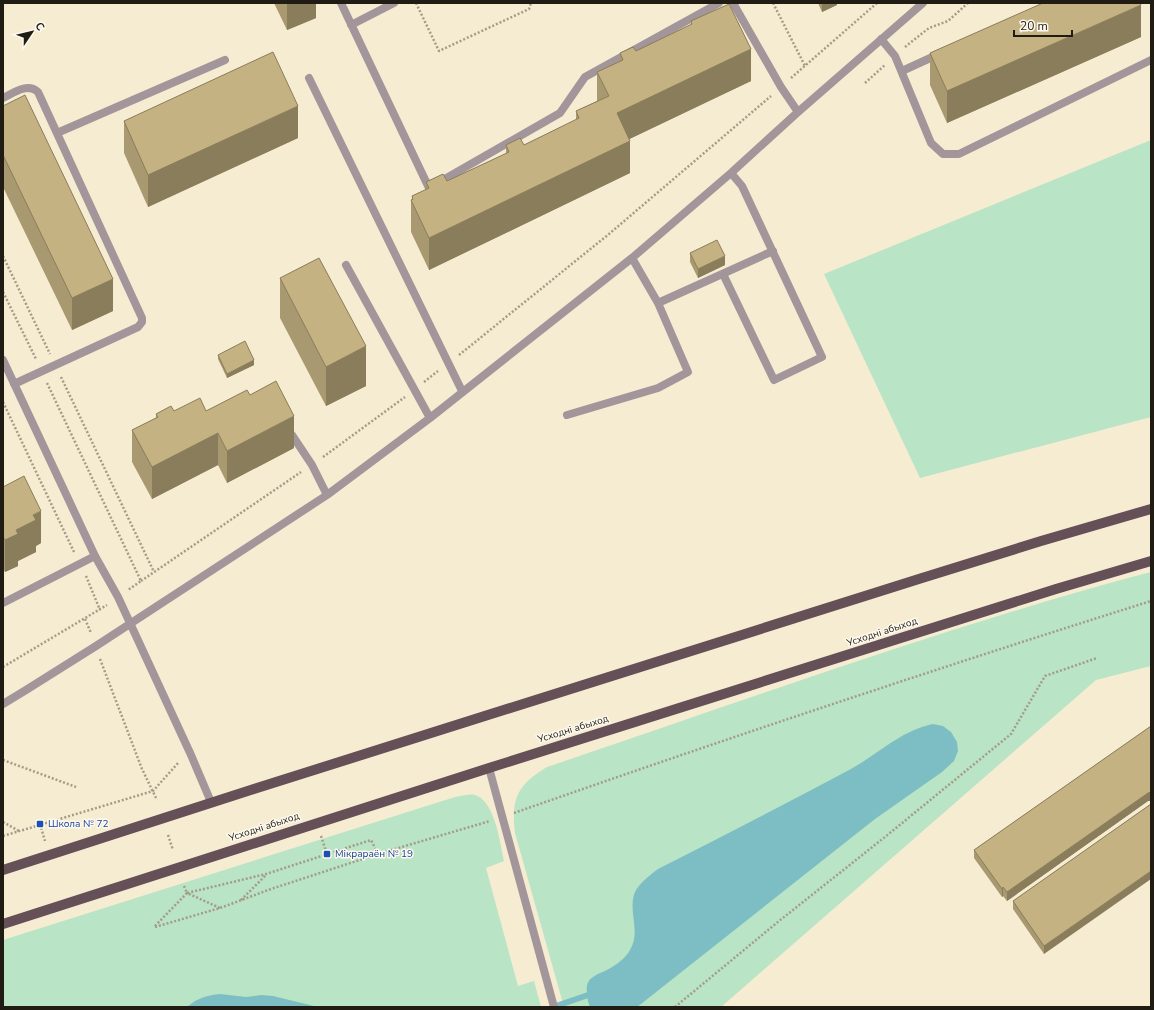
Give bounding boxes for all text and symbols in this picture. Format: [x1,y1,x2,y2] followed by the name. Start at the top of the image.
[12,12,52,52] north arrow
[1014,12,1072,38] scale bar
[1020,18,1048,34] text: 20 m
[31,19,48,34] text: С
[844,614,919,650] street label: Усходні абыход
[535,712,610,747] street label: Усходні абыход
[226,809,301,845] street label: Усходні абыход
[48,817,108,831] place label: Школа № 72
[35,819,45,829] marker: Школа № 72
[335,847,413,861] place label: Мікрараён № 19
[322,849,332,859] marker: Мікрараён № 19

